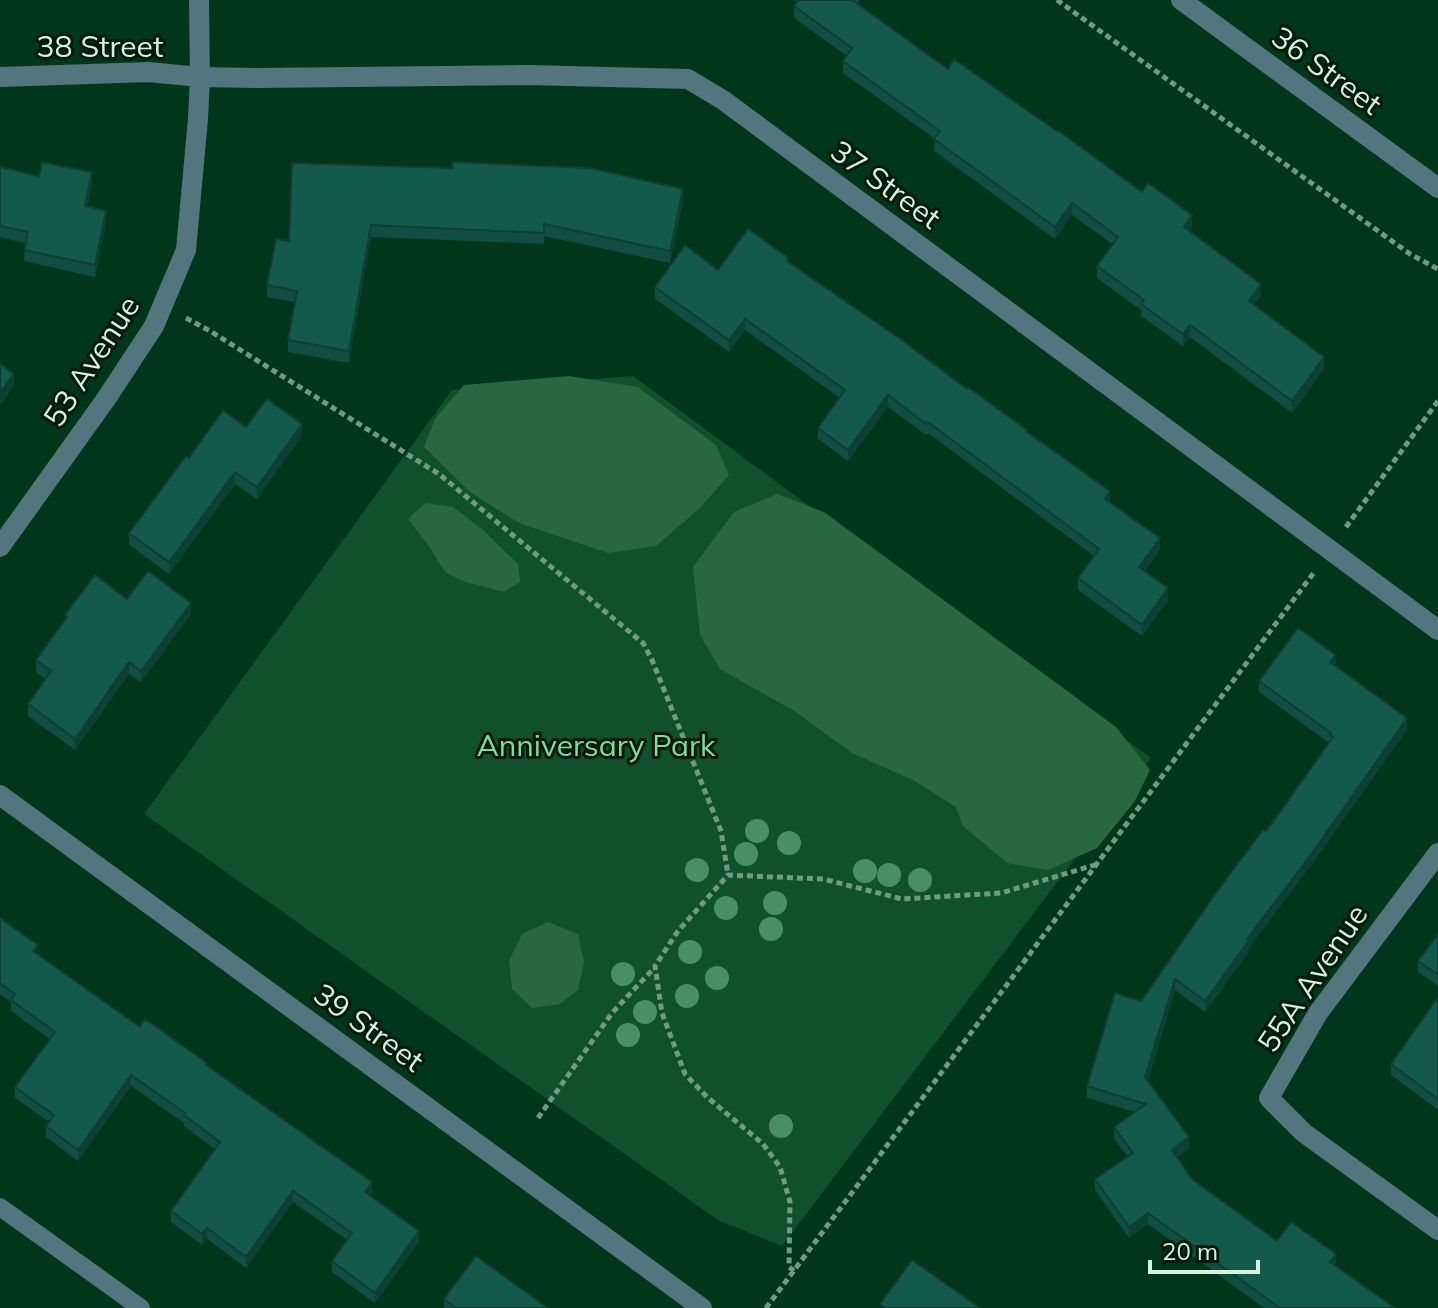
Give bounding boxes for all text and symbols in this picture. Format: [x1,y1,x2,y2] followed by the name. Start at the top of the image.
[1265,17,1389,123] street label: 36 Street
[37,27,163,65] street label: 38 Street
[824,131,948,237] street label: 37 Street
[35,288,147,434] street label: 53 Avenue
[477,726,716,764] park label: Anniversary Park
[1249,897,1375,1059] street label: 55A Avenue
[307,974,431,1080] street label: 39 Street
[1150,1224,1258,1274] scale bar
[1162,1236,1218,1266] text: 20 m

